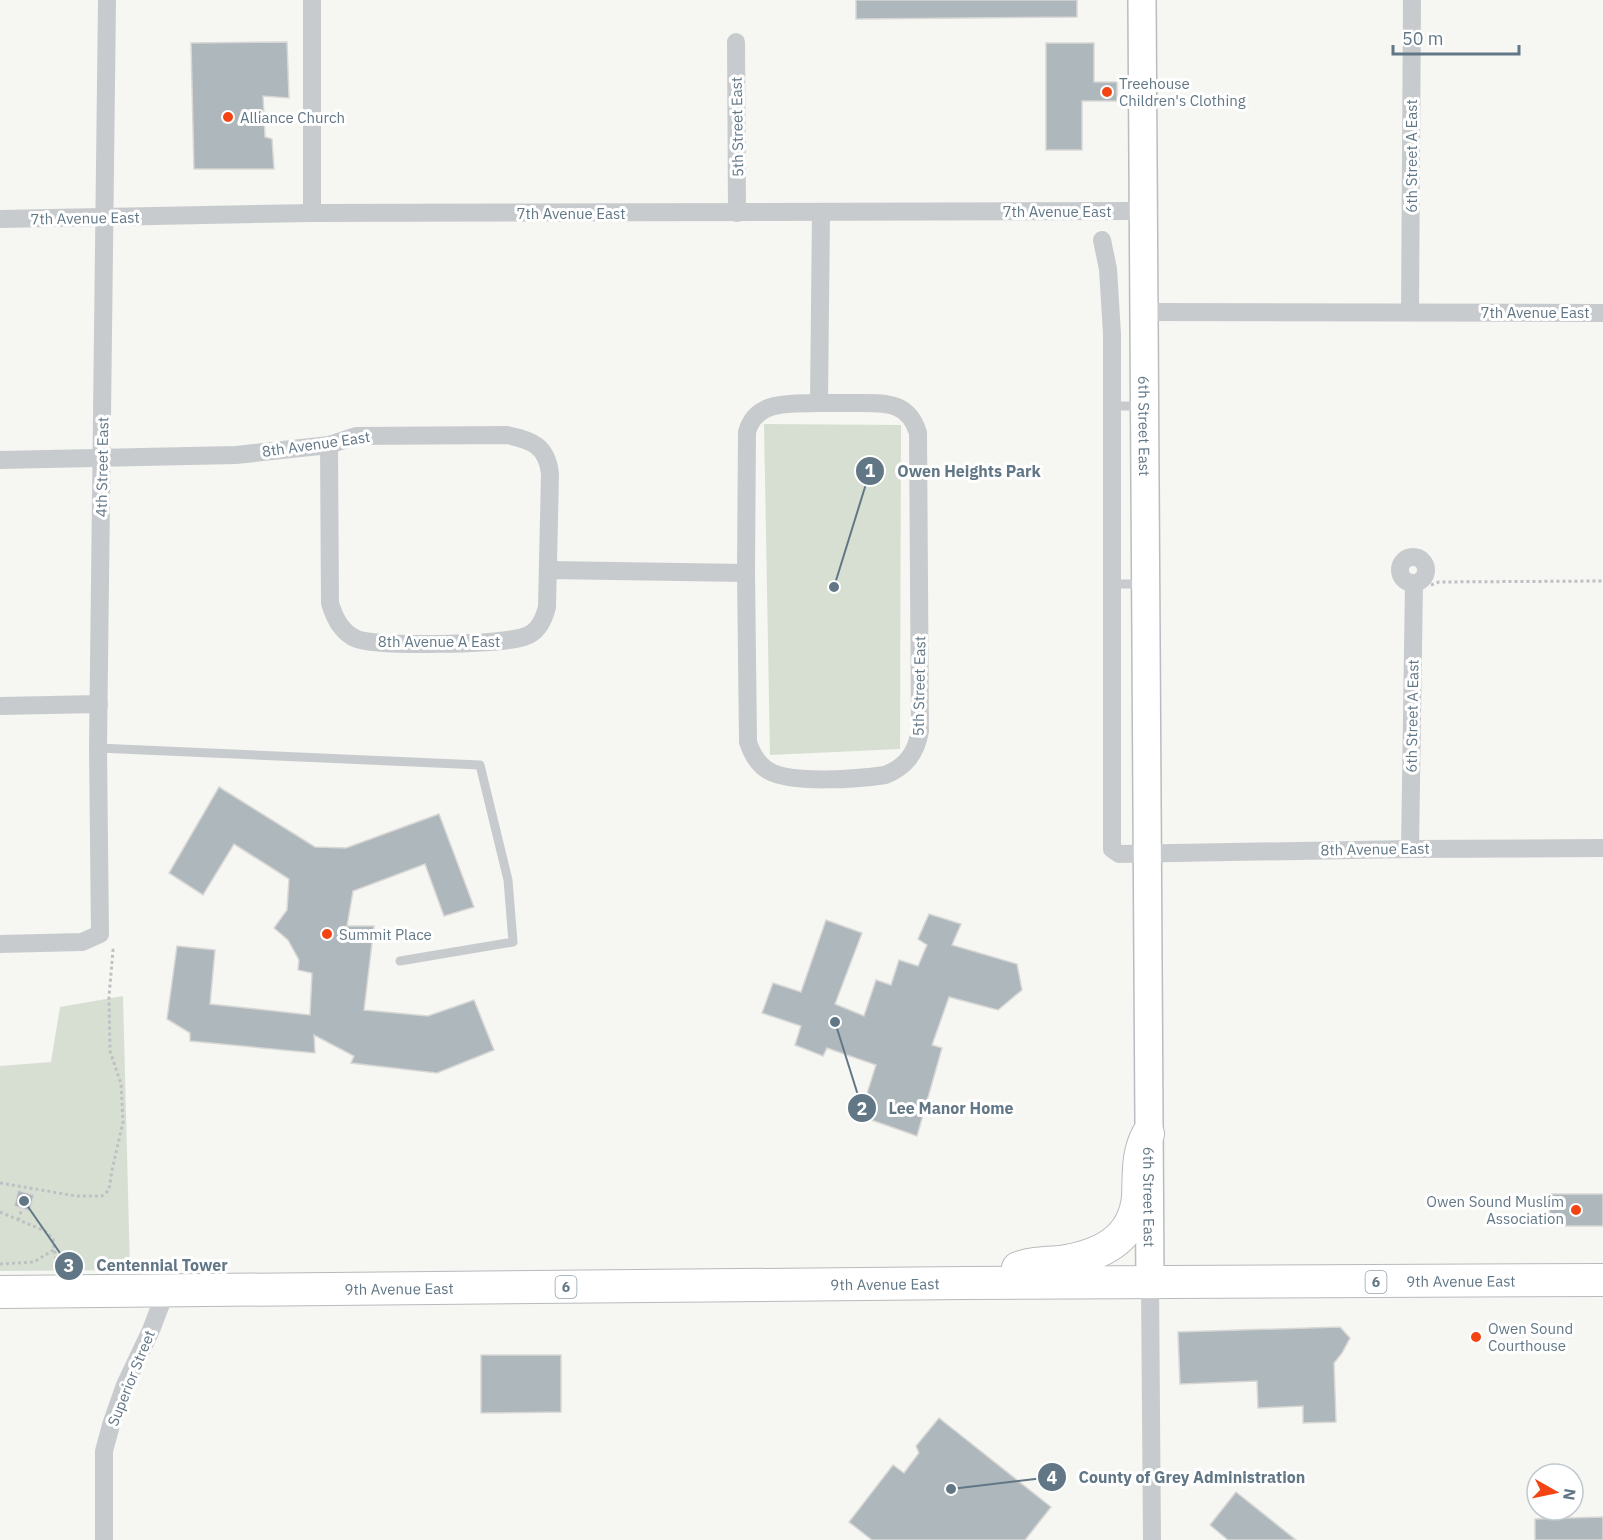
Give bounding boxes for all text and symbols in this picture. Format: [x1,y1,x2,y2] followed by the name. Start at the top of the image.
[1393,18,1519,56] scale bar
[1402,27,1444,50] text: 50 m
[1119,74,1246,110] place label: Treehouse Children's Clothing
[727,77,747,177] street label: 5th Street East
[1100,85,1114,99] marker: Treehouse Children's Clothing
[1402,99,1421,213] street label: 6th Street A East
[240,108,345,127] place label: Alliance Church
[221,110,235,124] marker: Alliance Church
[1002,202,1112,221] street label: 7th Avenue East
[516,204,626,223] street label: 7th Avenue East
[30,208,140,228] street label: 7th Avenue East
[1480,303,1590,322] street label: 7th Avenue East
[1135,376,1154,476] street label: 6th Street East
[92,417,112,517] street label: 4th Street East
[261,427,371,461] street label: 8th Avenue East
[855,454,1052,488] callout: Owen Heights Park
[865,459,876,482] text: 1
[897,461,1042,481] text: Owen Heights Park
[378,632,500,651] street label: 8th Avenue A East
[909,636,929,736] street label: 5th Street East
[1402,659,1422,773] street label: 6th Street A East
[1320,839,1430,859] street label: 8th Avenue East
[339,925,432,944] place label: Summit Place
[320,927,334,941] marker: Summit Place
[847,1091,1026,1125] callout: Lee Manor Home
[857,1097,867,1120] text: 2
[889,1098,1014,1118] text: Lee Manor Home
[1140,1147,1159,1247] street label: 6th Street East
[1426,1192,1564,1228] place label: Owen Sound Muslim Association
[1569,1203,1583,1217] marker: Owen Sound Muslim Association
[54,1249,239,1283] callout: Centennial Tower
[64,1254,74,1277] text: 3
[96,1255,228,1275] text: Centennial Tower
[1366,1271,1386,1293] road number: 6
[1406,1271,1516,1290] street label: 9th Avenue East
[830,1274,940,1294] street label: 9th Avenue East
[556,1276,576,1298] road number: 6
[344,1278,454,1298] street label: 9th Avenue East
[1488,1319,1573,1355] place label: Owen Sound Courthouse
[103,1327,159,1429] street label: Superior Street
[1469,1330,1483,1344] marker: Owen Sound Courthouse
[1037,1460,1318,1494] callout: County of Grey Administration
[1525,1462,1585,1522] north arrow
[1047,1466,1058,1489] text: 4
[1079,1467,1305,1487] text: County of Grey Administration
[1559,1487,1581,1502] text: N

